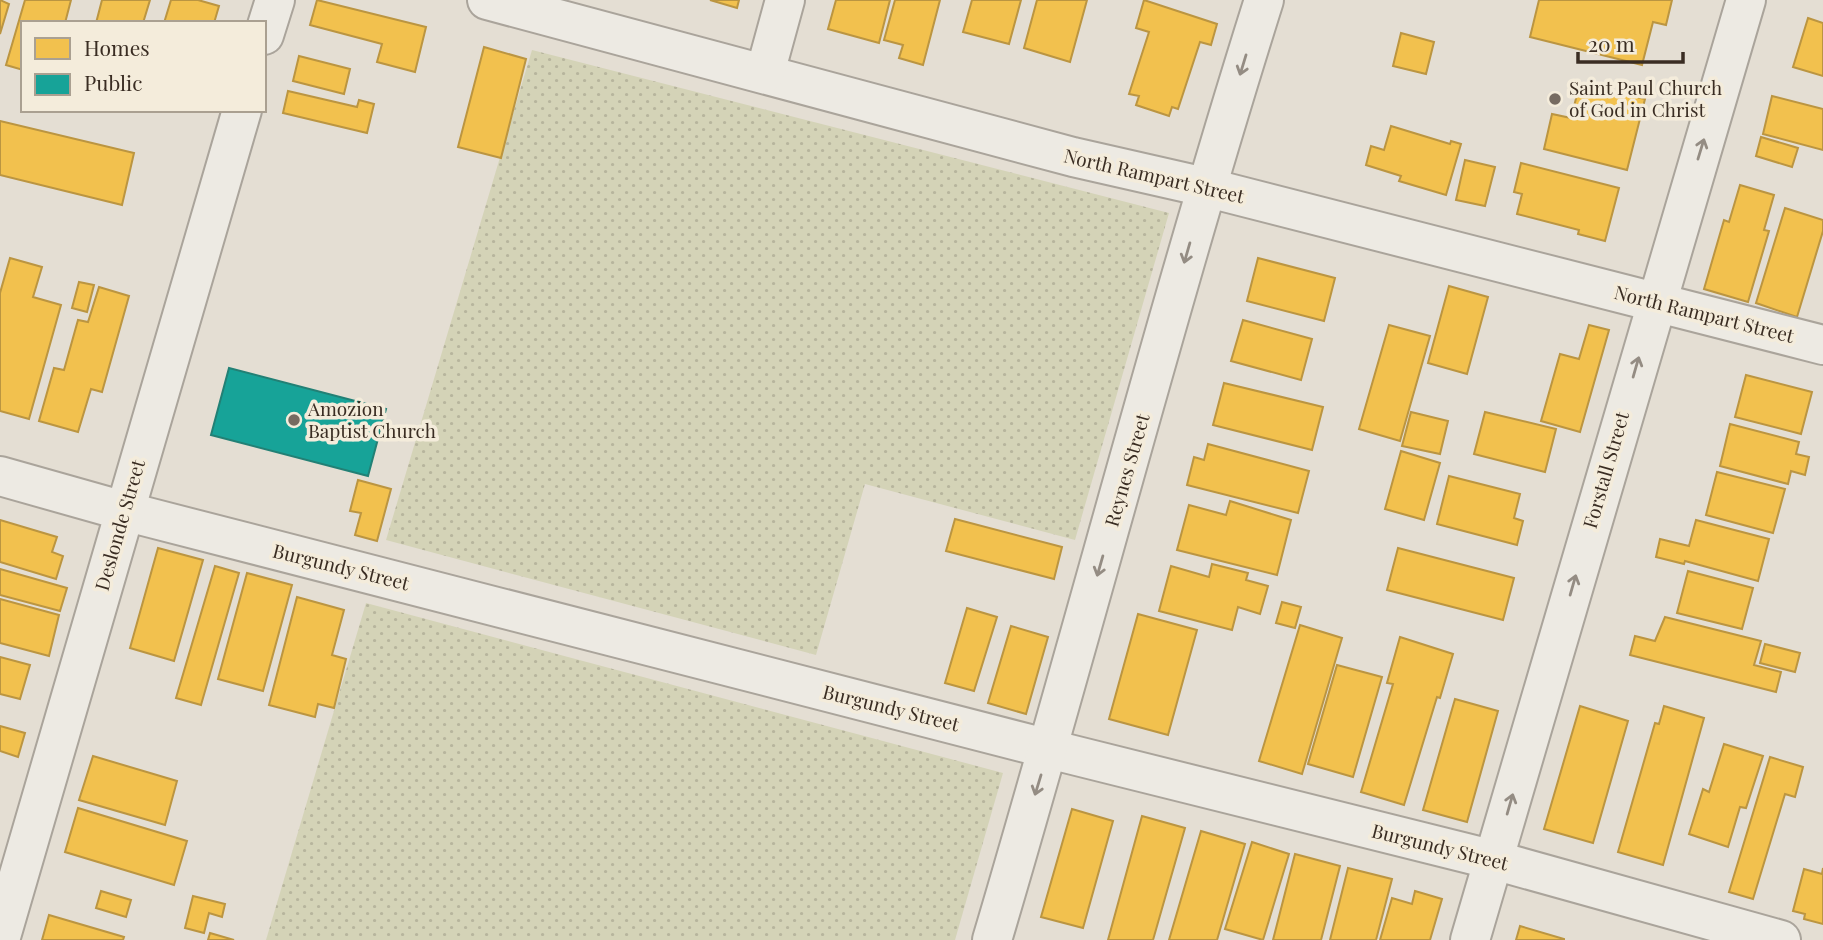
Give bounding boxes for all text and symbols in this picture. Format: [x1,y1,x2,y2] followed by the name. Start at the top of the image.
[21,21,266,112] legend
[1578,21,1683,65] scale bar
[1588,29,1635,57] text: 20 m
[84,33,150,61] text: Homes
[1236,54,1249,76] one-way arrow
[84,68,142,96] text: Public
[1569,74,1722,122] place label: Saint Paul Church of God in Christ
[1547,91,1563,107] marker: Saint Paul Church of God in Christ
[1695,138,1708,160] one-way arrow
[1061,142,1247,208] street label: North Rampart Street
[1180,241,1193,263] one-way arrow
[1612,278,1797,348] street label: North Rampart Street
[1630,356,1643,379] one-way arrow
[307,395,436,443] place label: Amozion Baptist Church
[1576,408,1634,531] street label: Forstall Street
[1097,410,1155,529] street label: Reynes Street
[286,412,302,428] marker: Amozion Baptist Church
[88,456,150,593] street label: Deslonde Street
[270,537,412,596] street label: Burgundy Street
[1092,555,1105,577] one-way arrow
[1567,575,1580,597] one-way arrow
[820,678,962,737] street label: Burgundy Street
[1031,774,1044,796] one-way arrow
[1504,793,1517,815] one-way arrow
[1369,817,1511,876] street label: Burgundy Street

